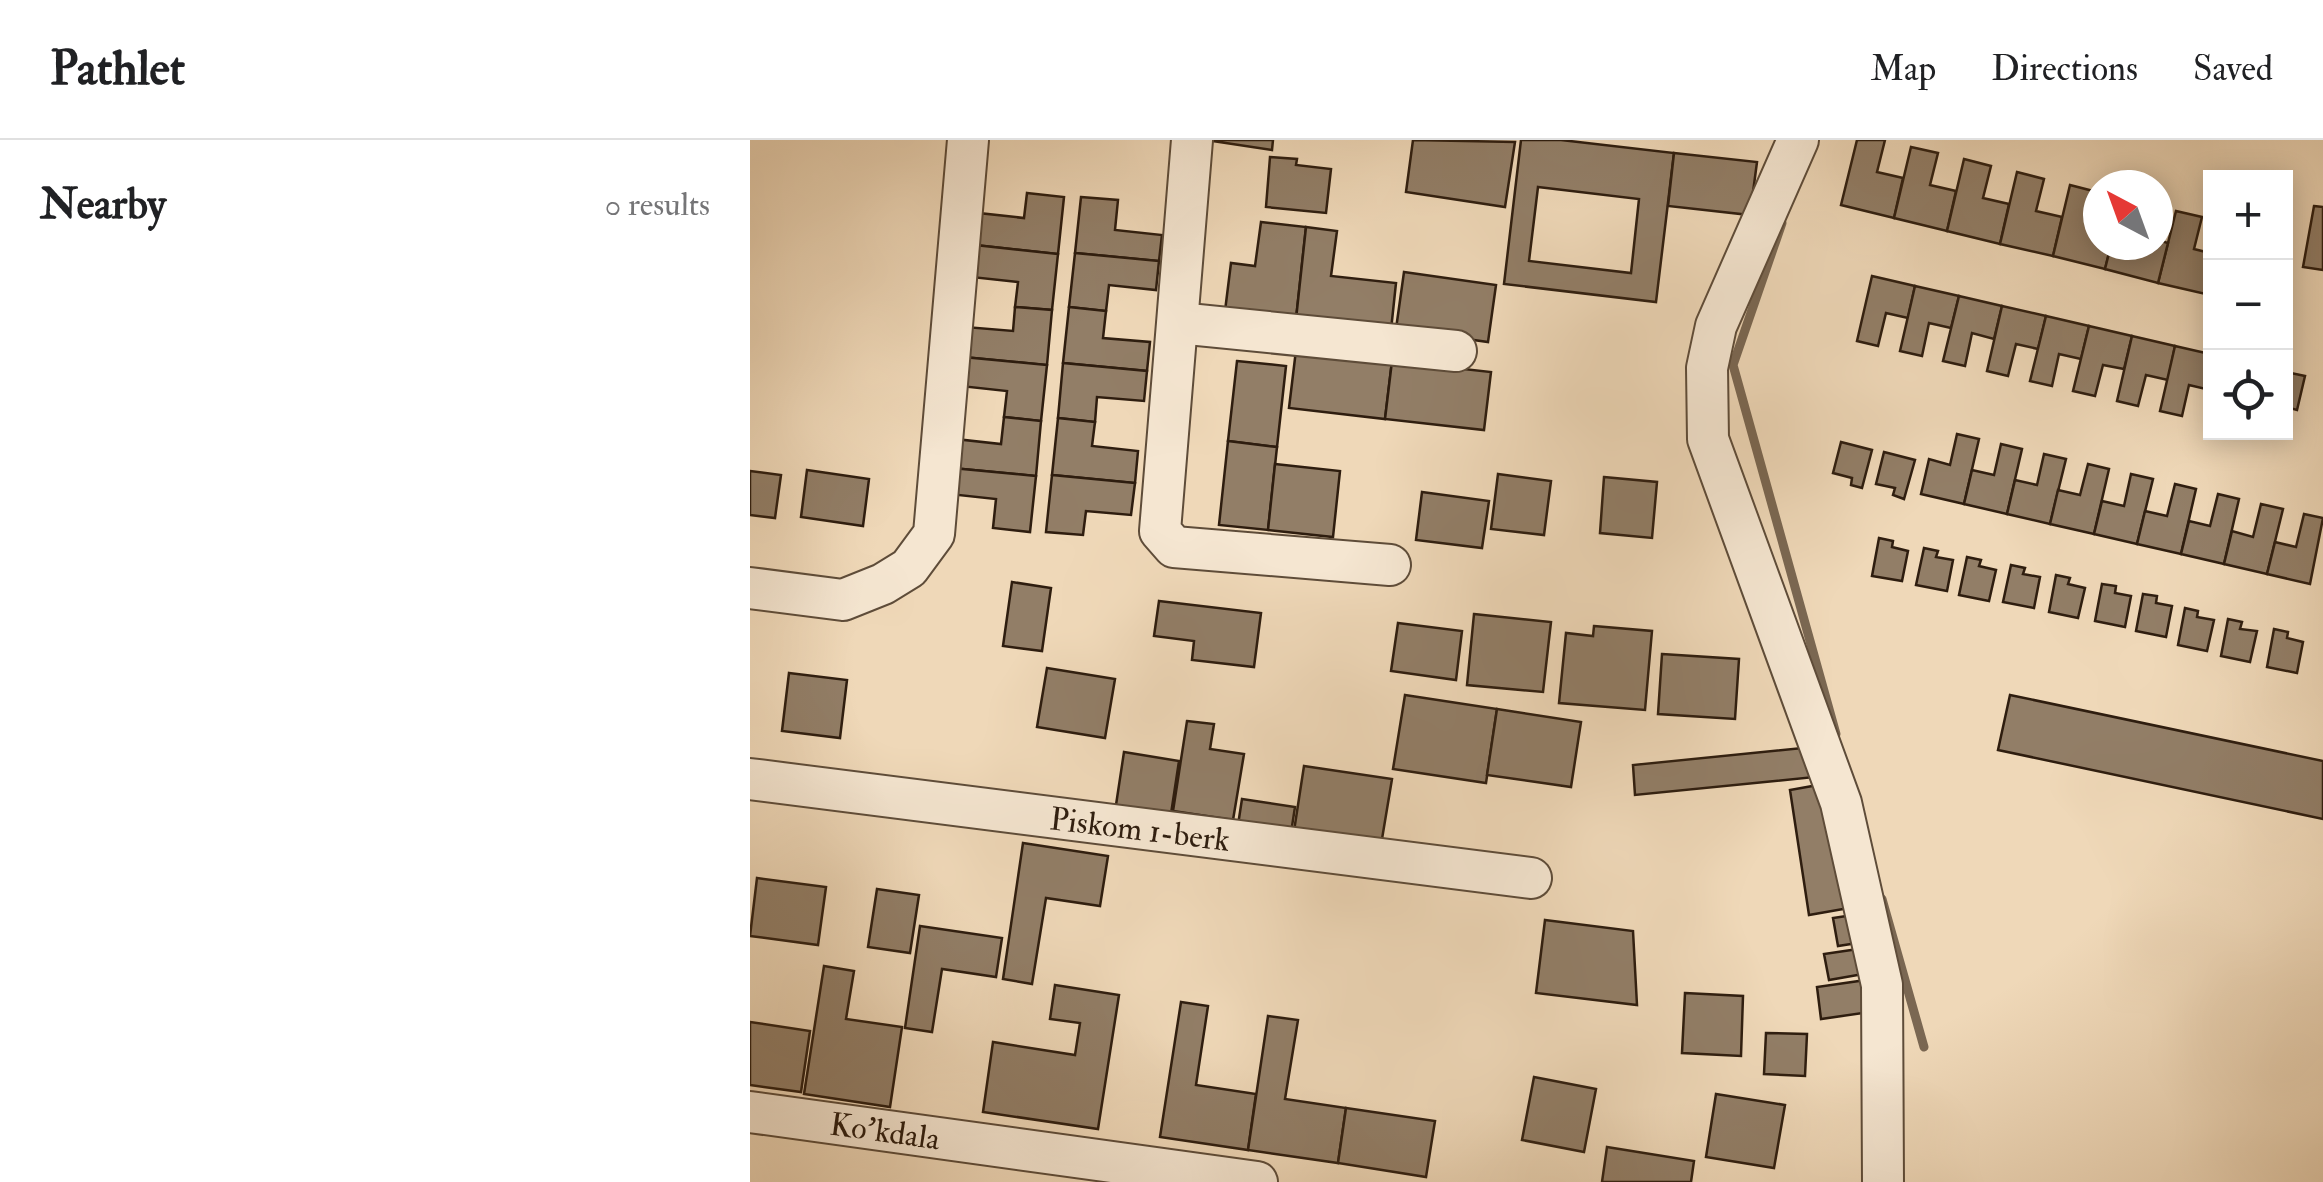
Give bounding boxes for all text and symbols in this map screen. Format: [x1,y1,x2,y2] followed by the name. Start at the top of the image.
[50,39,185,99] text: Pathlet
[1870,47,1936,91] text: Map
[1991,47,2138,91] text: Directions
[2193,47,2273,91] text: Saved
[2083,170,2173,260] north arrow
[2203,170,2293,440] map controls
[2203,170,2293,260] button: +
[40,179,166,231] text: Nearby
[605,185,710,225] text: 0 results
[2203,260,2293,350] button: −
[2203,350,2293,440] button: locate
[1048,799,1232,861] street label: Piskom 1-berk
[827,1104,943,1160] street label: Ko'kdala

